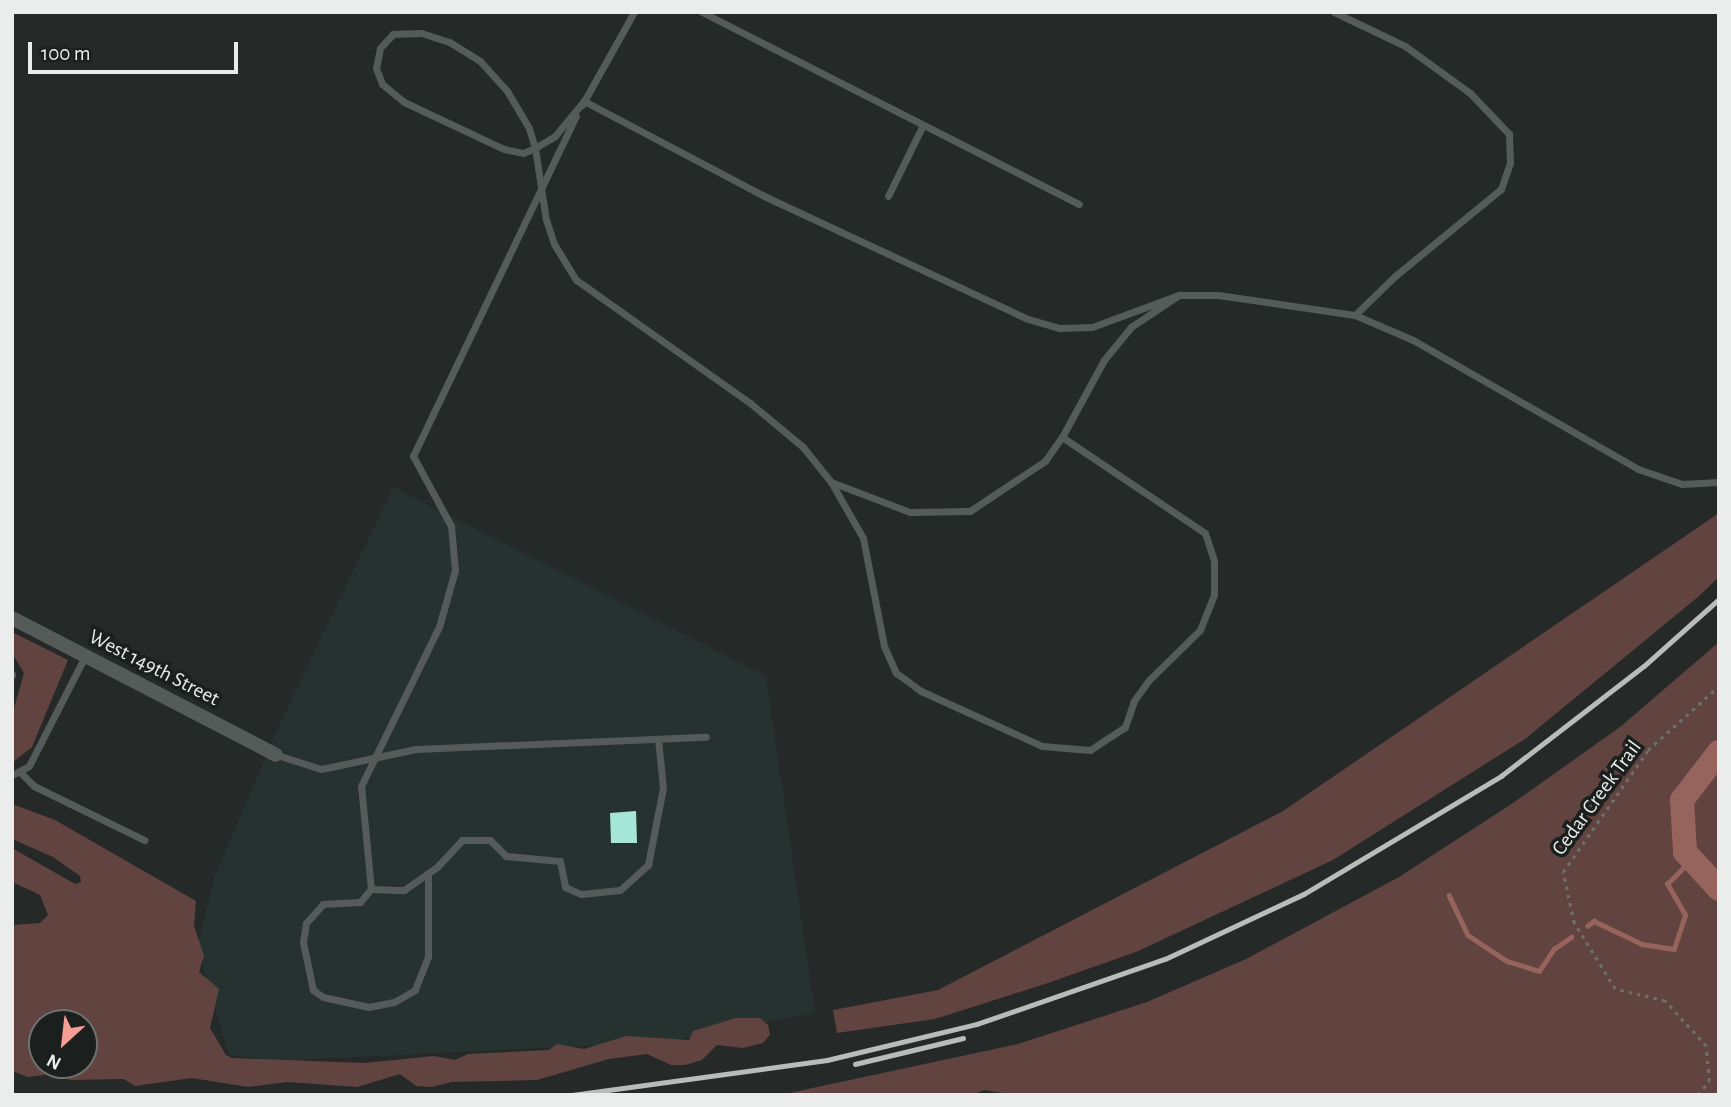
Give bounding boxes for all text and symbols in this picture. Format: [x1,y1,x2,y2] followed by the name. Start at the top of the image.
[32,28,242,72] scale bar
[41,43,91,64] text: 100 m
[85,624,223,712] street label: West 149th Street
[1547,736,1647,860] street label: Cedar Creek Trail
[28,1009,98,1079] north arrow
[44,1050,64,1073] text: N

